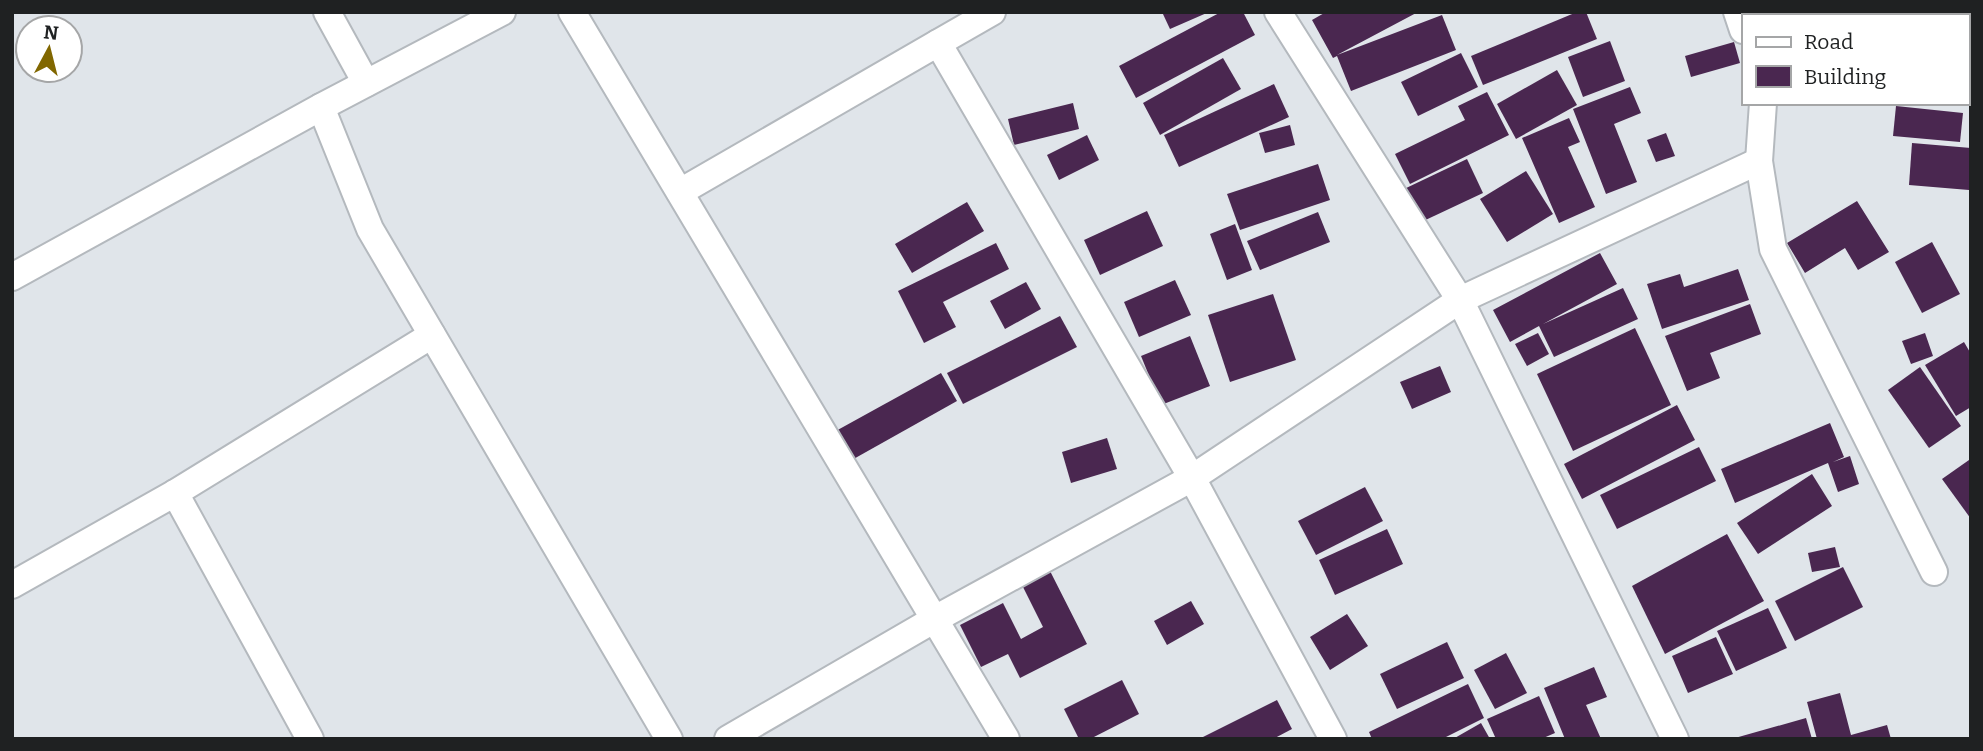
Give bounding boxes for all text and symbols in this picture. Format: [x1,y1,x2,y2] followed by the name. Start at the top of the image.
[14,14,84,84] north arrow
[1742,14,1969,105] legend
[42,20,60,45] text: N
[1804,29,1853,55] text: Road
[1804,64,1887,90] text: Building

